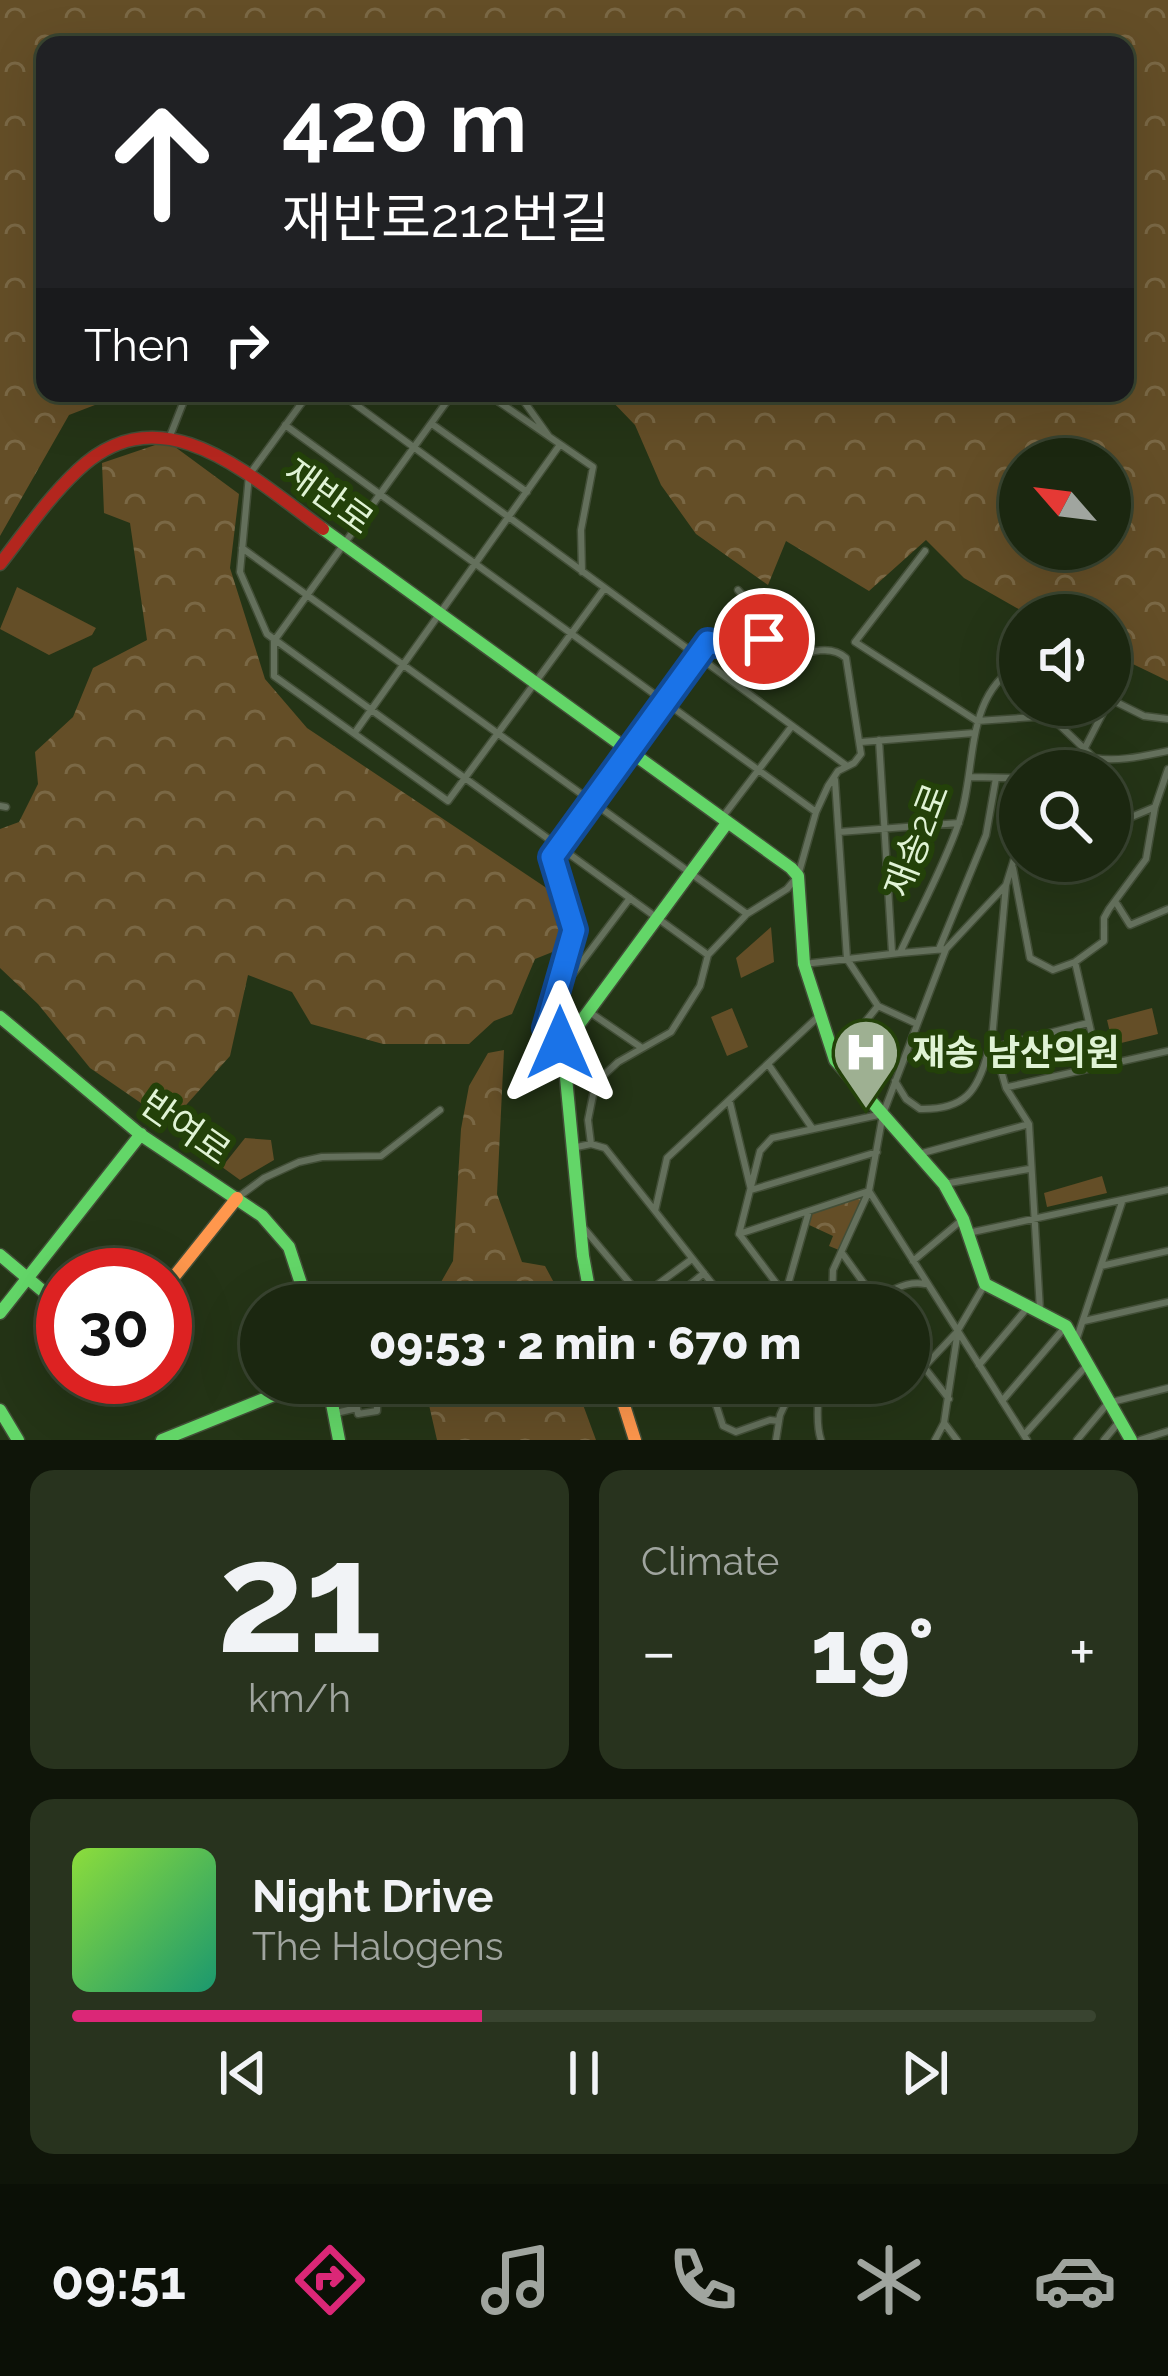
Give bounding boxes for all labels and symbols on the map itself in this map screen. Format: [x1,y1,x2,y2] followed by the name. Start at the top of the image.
[999,438,1131,570] north arrow
[276,450,382,542] street label: 재반로
[713,588,815,690] pin
[875,777,957,903] street label: 재송2로
[497,980,623,1106] position arrow
[831,1017,901,1111] hospital icon: 재송 남산의원
[912,1031,1119,1073] place label: 재송 남산의원
[133,1081,239,1173] street label: 반여로
[36,1248,192,1404] speed limit sign: 30

